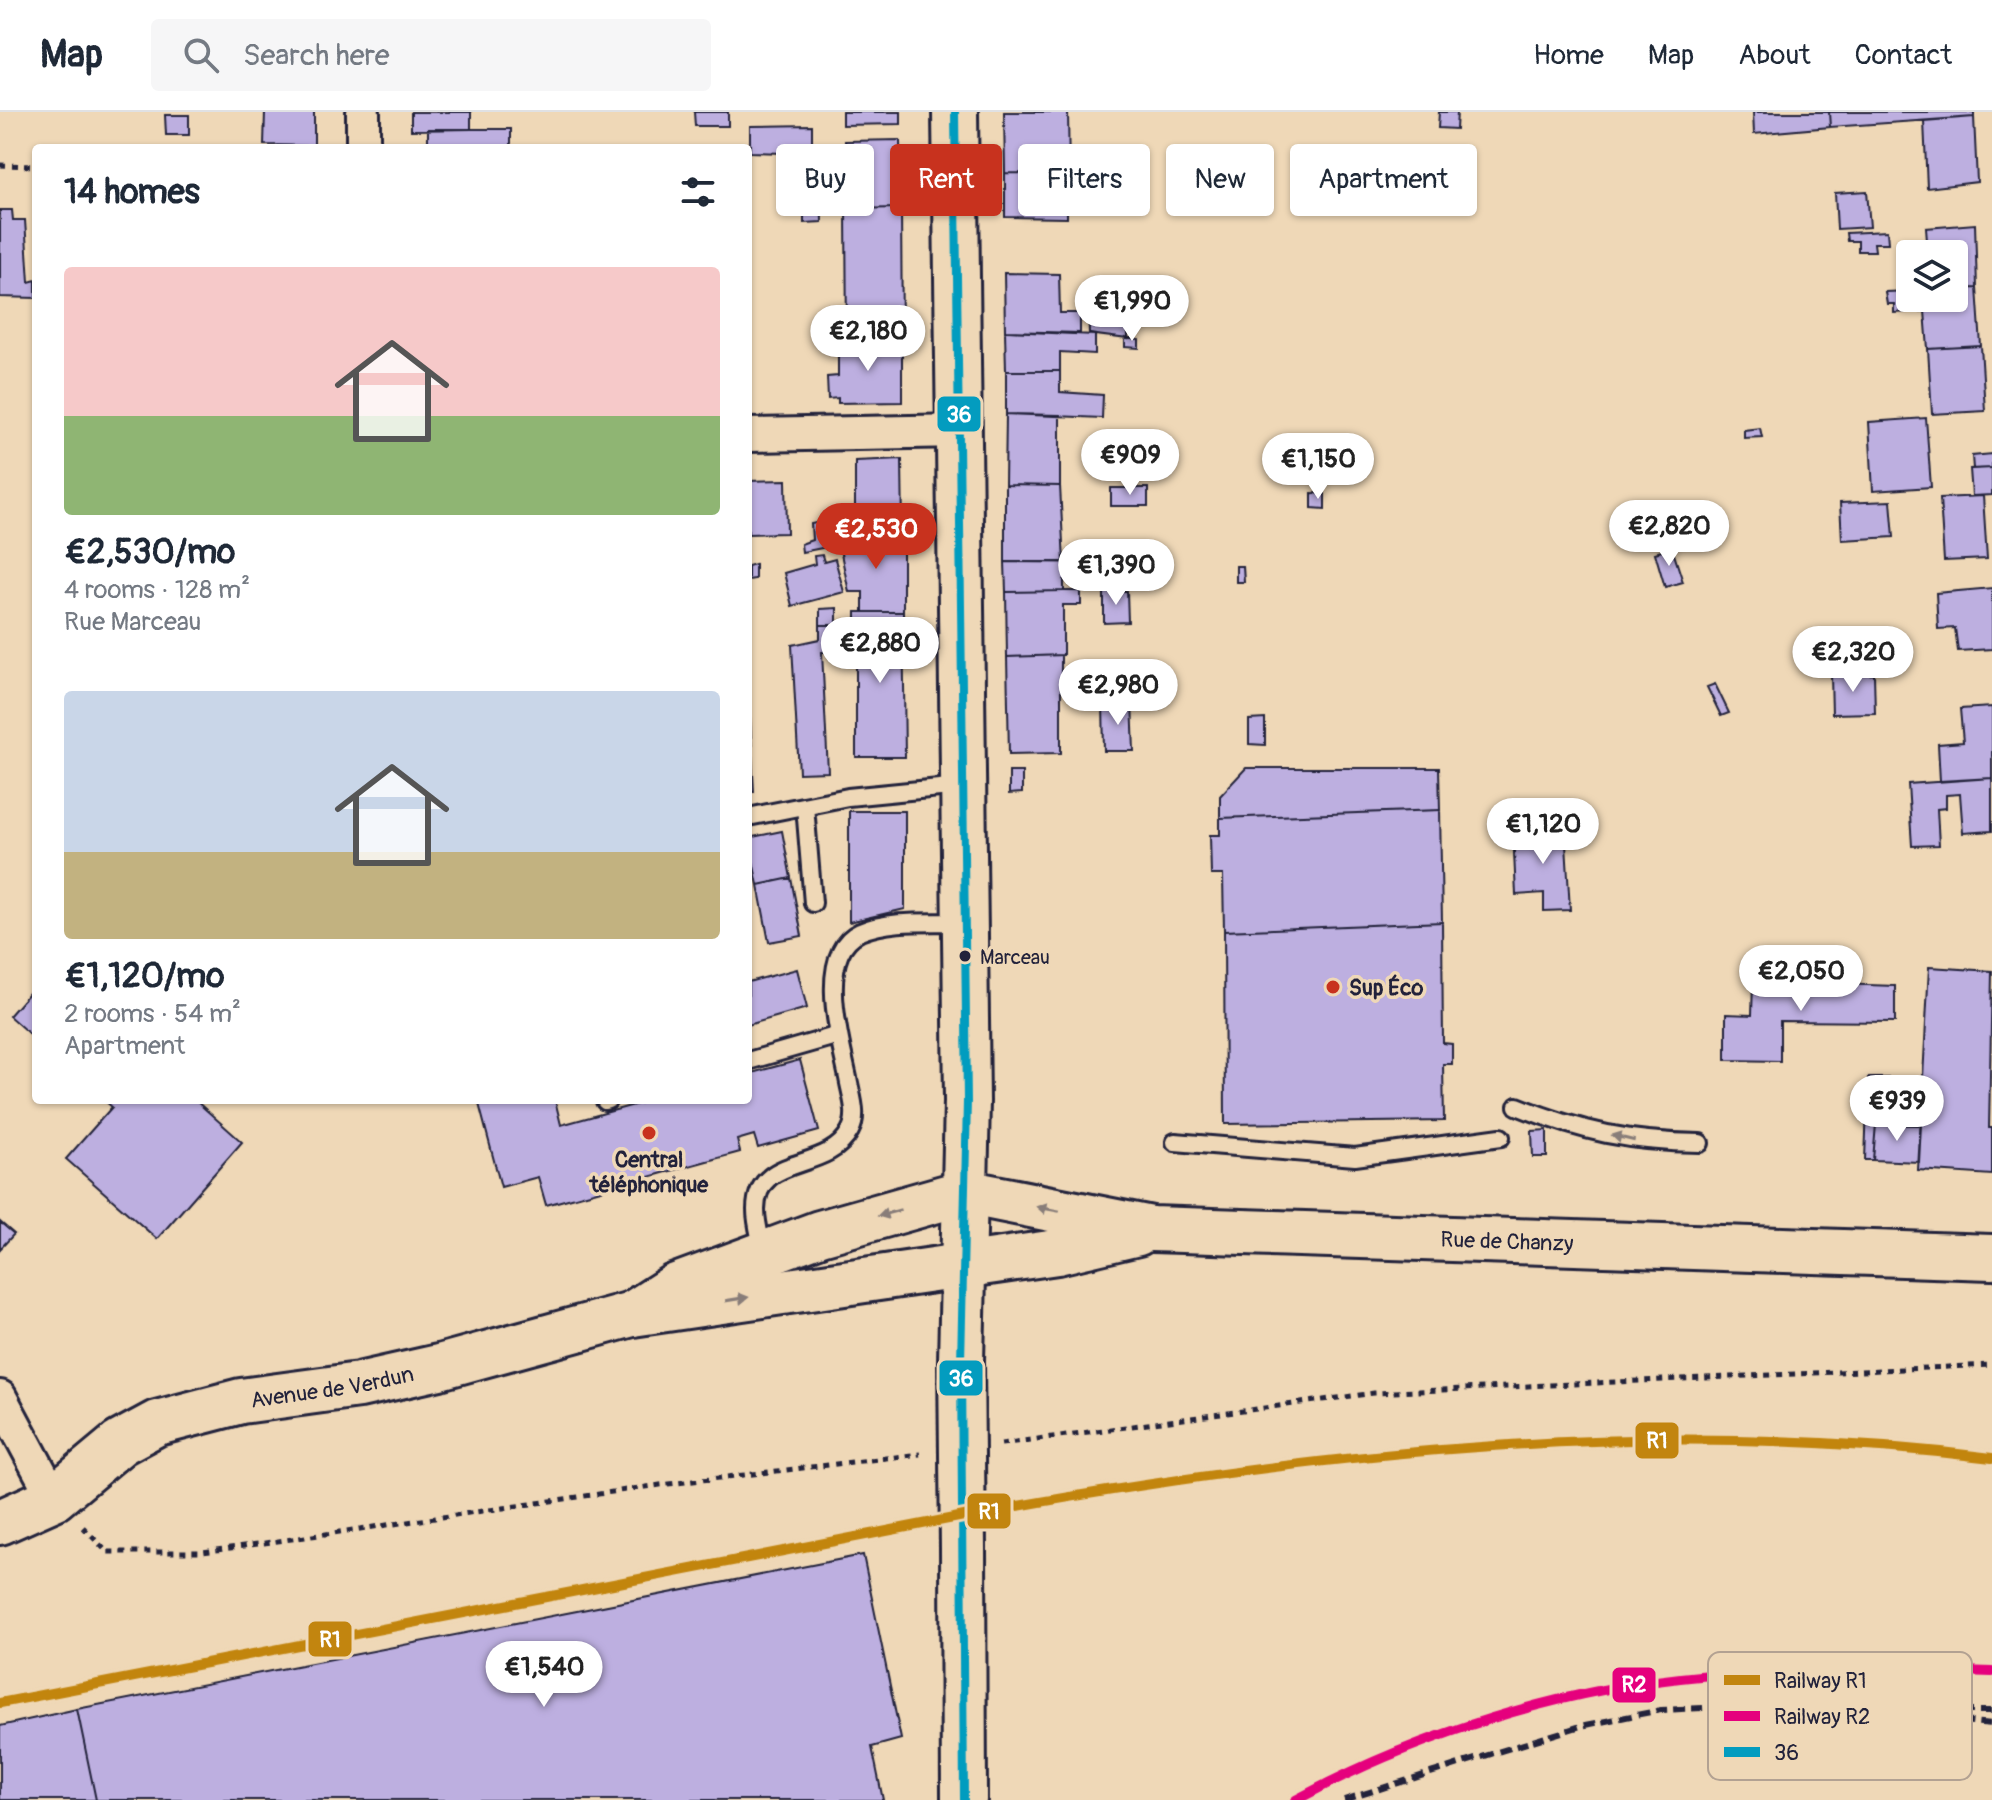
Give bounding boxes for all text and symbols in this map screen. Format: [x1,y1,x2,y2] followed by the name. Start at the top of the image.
[151,19,711,91] search box
[40,31,103,79] text: Map
[179,33,223,77] icon: search
[243,37,390,74] text: Search here
[1533,38,1604,73] text: Home
[1648,38,1694,73] text: Map
[1738,38,1811,73] text: About
[1855,38,1952,73] text: Contact
[776,144,874,216] chip: Buy
[890,144,1002,216] chip: Rent
[1018,144,1150,216] chip: Filters
[1166,144,1274,216] chip: New
[1290,144,1477,216] chip: Apartment
[676,170,720,214] icon: filters
[64,171,200,214] text: 14 homes
[1896,240,1968,312] map controls
[1896,240,1968,312] button: layers
[1067,275,1197,343] pin: €1,990
[1093,285,1171,317] text: €1,990
[803,305,933,373] pin: €2,180
[828,315,908,347] text: €2,180
[320,319,464,463] icon: home
[936,395,982,433] line badge: 36
[946,401,972,429] text: 36
[1083,429,1177,497] pin: €909
[1253,433,1383,501] pin: €1,150
[1099,439,1161,471] text: €909
[1280,443,1356,475] text: €1,150
[1604,500,1734,568] pin: €2,820
[811,503,941,571] pin: €2,530
[1627,510,1711,542] text: €2,820
[834,513,918,545] text: €2,530
[64,531,235,574] text: €2,530/mo
[1051,539,1181,607] pin: €1,390
[1076,549,1156,581] text: €1,390
[64,574,250,606] text: 4 rooms · 128 m²
[64,606,201,638] text: Rue Marceau
[815,617,945,685] pin: €2,880
[1788,626,1918,694] pin: €2,320
[839,627,921,659] text: €2,880
[1810,636,1896,668] text: €2,320
[1053,659,1183,727] pin: €2,980
[1077,669,1159,701] text: €2,980
[320,743,464,887] icon: home
[1478,798,1608,866] pin: €1,120
[1505,808,1581,840] text: €1,120
[980,945,1050,970] place label: Marceau
[1736,945,1866,1013] pin: €2,050
[957,948,973,964] marker: Marceau
[64,955,225,998] text: €1,120/mo
[1757,955,1845,987] text: €2,050
[1349,974,1424,1002] place label: Sup Éco
[1324,978,1342,996] marker: Sup Éco
[64,998,241,1030] text: 2 rooms · 54 m²
[64,1030,185,1062] text: Apartment
[1850,1075,1944,1143] pin: €939
[1868,1085,1926,1117] text: €939
[640,1124,658,1142] marker: Central téléphonique
[1610,1131,1635,1144] one-way arrow
[589,1146,709,1199] place label: Central téléphonique
[1035,1202,1060,1214] one-way arrow
[877,1207,901,1220] one-way arrow
[1440,1226,1574,1258] street label: Rue de Chanzy
[725,1293,750,1305] one-way arrow
[938,1359,984,1397] line badge: 36
[249,1360,416,1415] street label: Avenue de Verdun
[948,1365,974,1393] text: 36
[1634,1421,1680,1460] line badge: R1
[1646,1427,1668,1455] text: R1
[966,1492,1012,1530] line badge: R1
[978,1498,1000,1526] text: R1
[307,1620,353,1658] line badge: R1
[319,1626,341,1654] text: R1
[479,1641,609,1709] pin: €1,540
[504,1651,584,1683] text: €1,540
[1708,1652,1972,1780] legend
[1611,1666,1657,1704] line badge: R2
[1774,1667,1867,1695] text: Railway R1
[1621,1671,1647,1699] text: R2
[1774,1703,1870,1731] text: Railway R2
[1774,1739,1799,1767] text: 36

